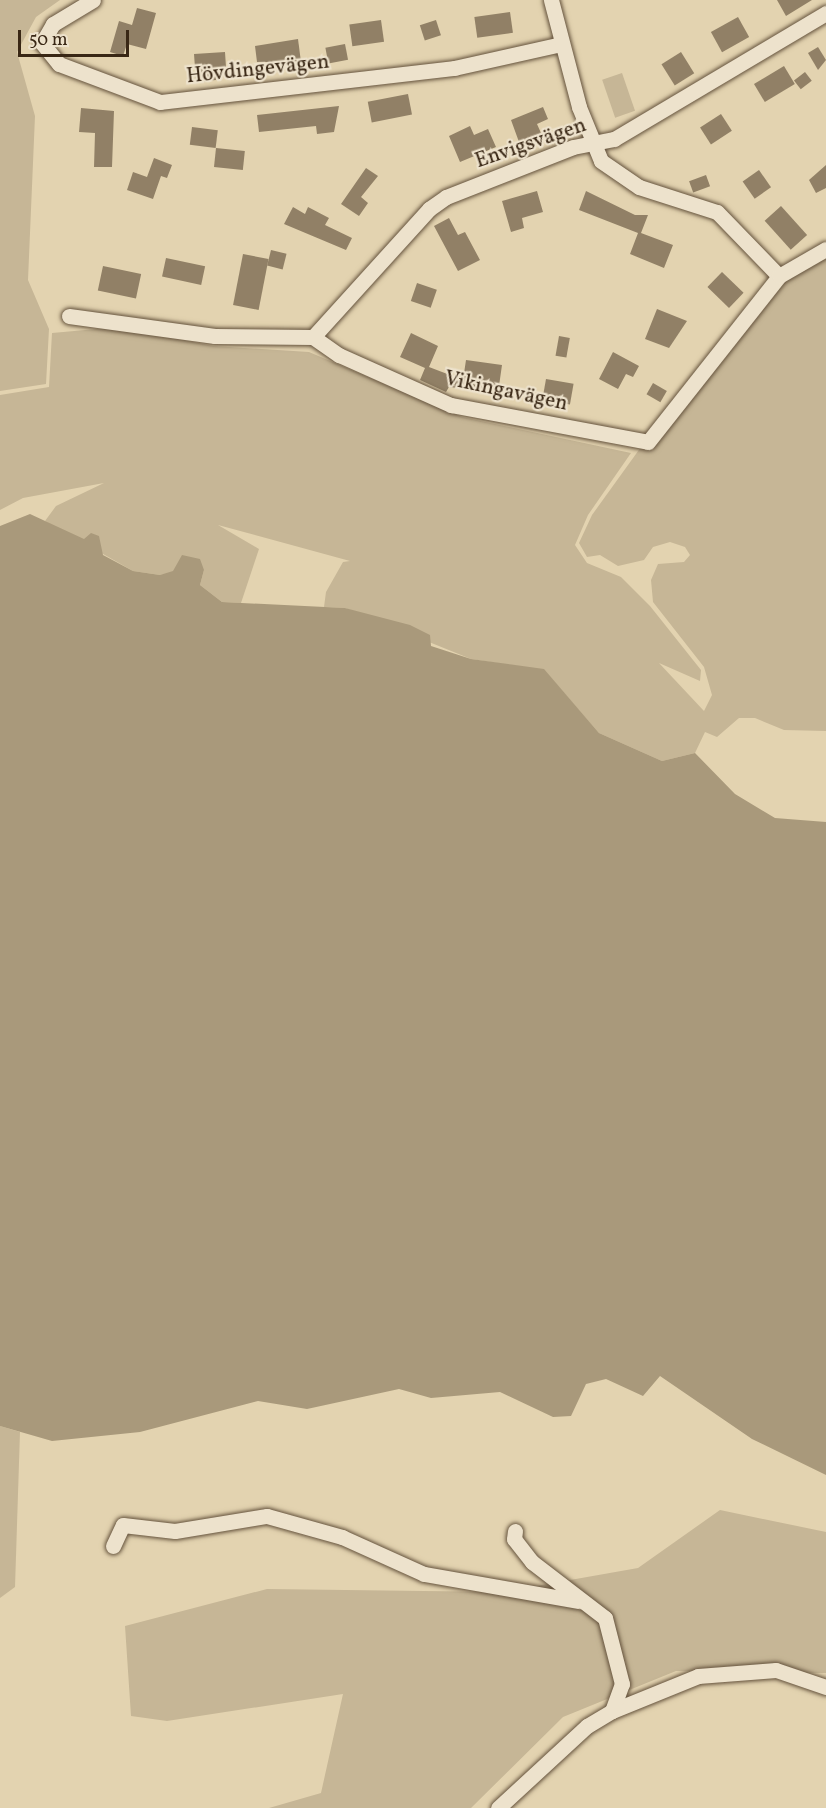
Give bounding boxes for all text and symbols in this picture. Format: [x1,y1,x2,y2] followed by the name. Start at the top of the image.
[21,18,132,56] scale bar
[29,28,68,53] text: 50 m
[185,50,331,90] street label: Hövdingevägen
[472,113,590,175] street label: Envigsvägen
[442,367,570,417] street label: Vikingavägen

